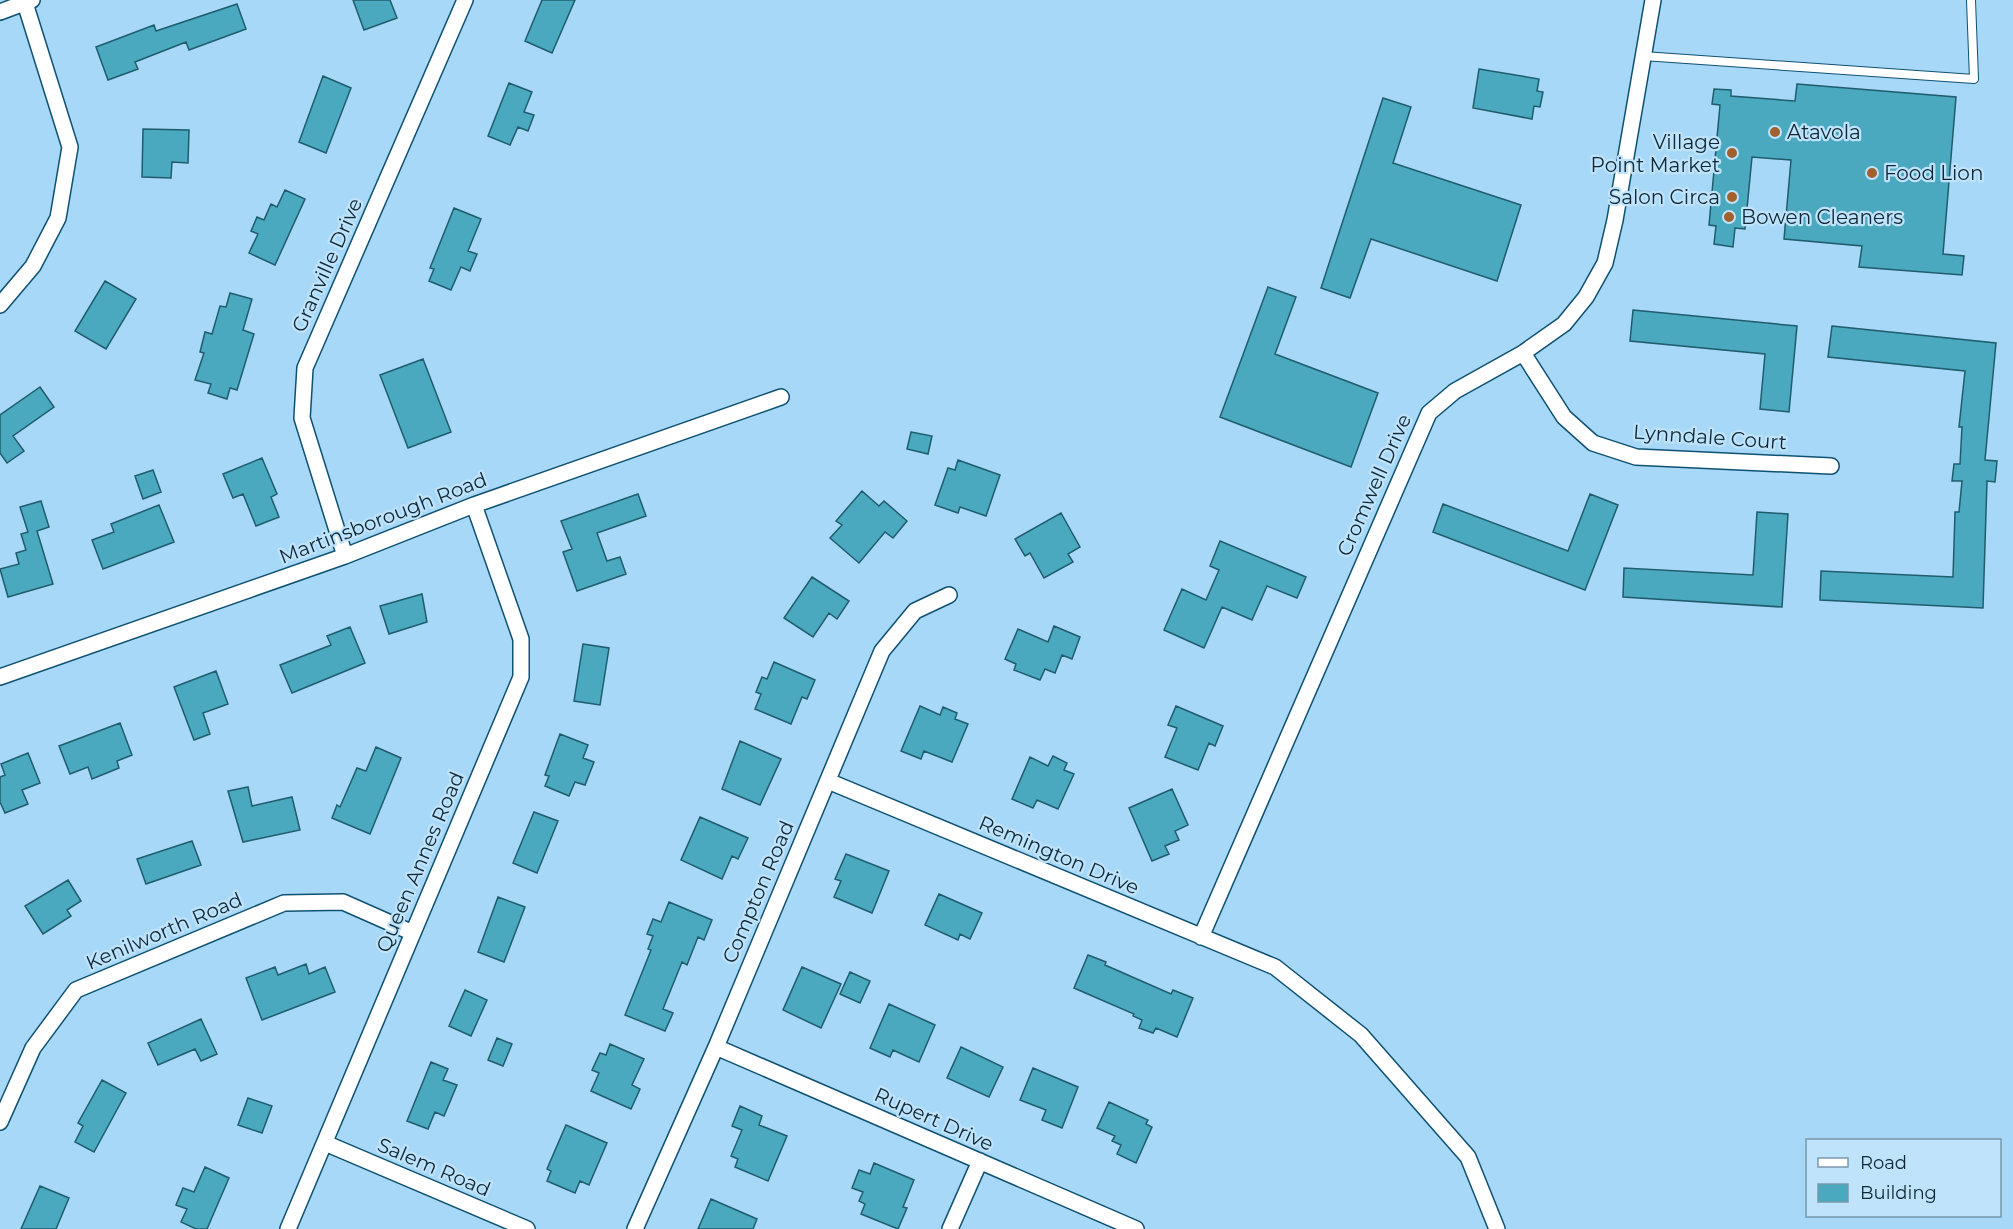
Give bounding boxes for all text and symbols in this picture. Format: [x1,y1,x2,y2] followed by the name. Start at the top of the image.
[1787,120,1861,144] place label: Atavola
[1768,125,1782,139] marker: Atavola
[1591,130,1720,177] place label: Village Point Market
[1725,146,1739,160] marker: Village Point Market
[1884,161,1983,185] place label: Food Lion
[1865,166,1879,180] marker: Food Lion
[1609,185,1720,209] place label: Salon Circa
[1725,190,1739,204] marker: Salon Circa
[287,194,367,336] street label: Granville Drive
[1741,205,1903,229] place label: Bowen Cleaners
[1722,210,1736,224] marker: Bowen Cleaners
[1332,410,1416,560] street label: Cromwell Drive
[1632,420,1788,454] street label: Lynndale Court
[276,467,490,569] street label: Martinsborough Road
[371,768,469,956] street label: Queen Annes Road
[975,810,1143,900] street label: Remington Drive
[717,817,799,967] street label: Compton Road
[82,887,246,975] street label: Kenilworth Road
[871,1082,997,1156] street label: Rupert Drive
[374,1132,494,1202] street label: Salem Road
[1806,1139,2001,1217] legend
[1860,1152,1907,1174] text: Road
[1860,1182,1937,1204] text: Building

